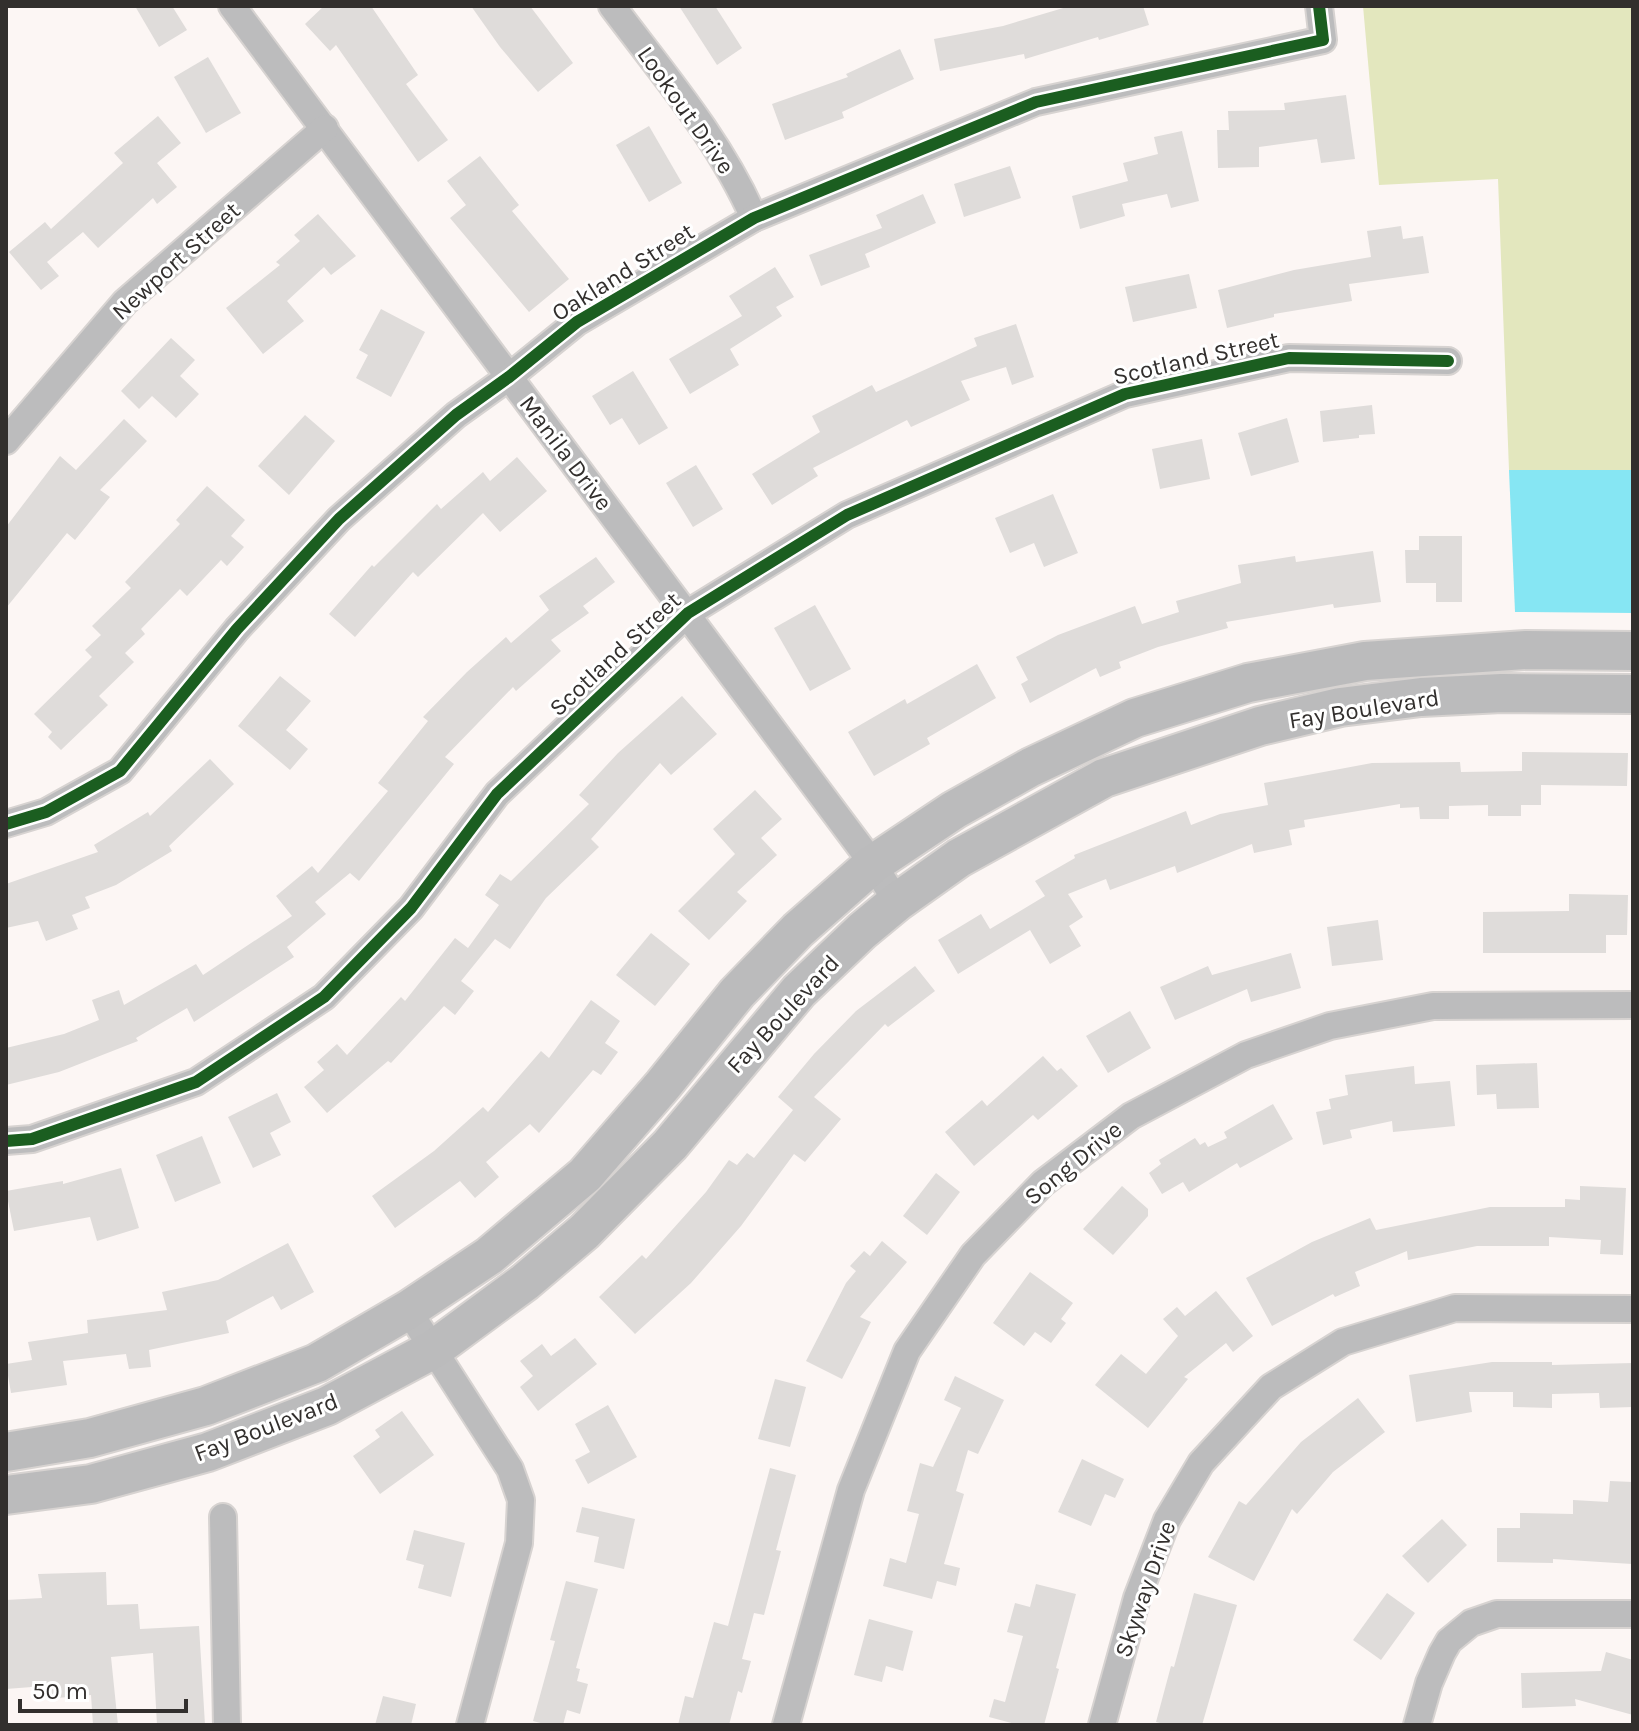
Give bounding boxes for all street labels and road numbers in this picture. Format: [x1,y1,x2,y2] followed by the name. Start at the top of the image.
[632,41,740,179] street label: Lookout Drive
[106,196,246,326] street label: Newport Street
[547,217,699,327] street label: Oakland Street
[1110,325,1282,391] street label: Scotland Street
[514,390,618,516] street label: Manila Drive
[544,586,686,722] street label: Scotland Street
[1287,683,1441,735] street label: Fay Boulevard
[721,949,845,1079] street label: Fay Boulevard
[1019,1115,1127,1211] street label: Song Drive
[190,1387,342,1467] street label: Fay Boulevard
[1109,1517,1181,1661] street label: Skyway Drive

